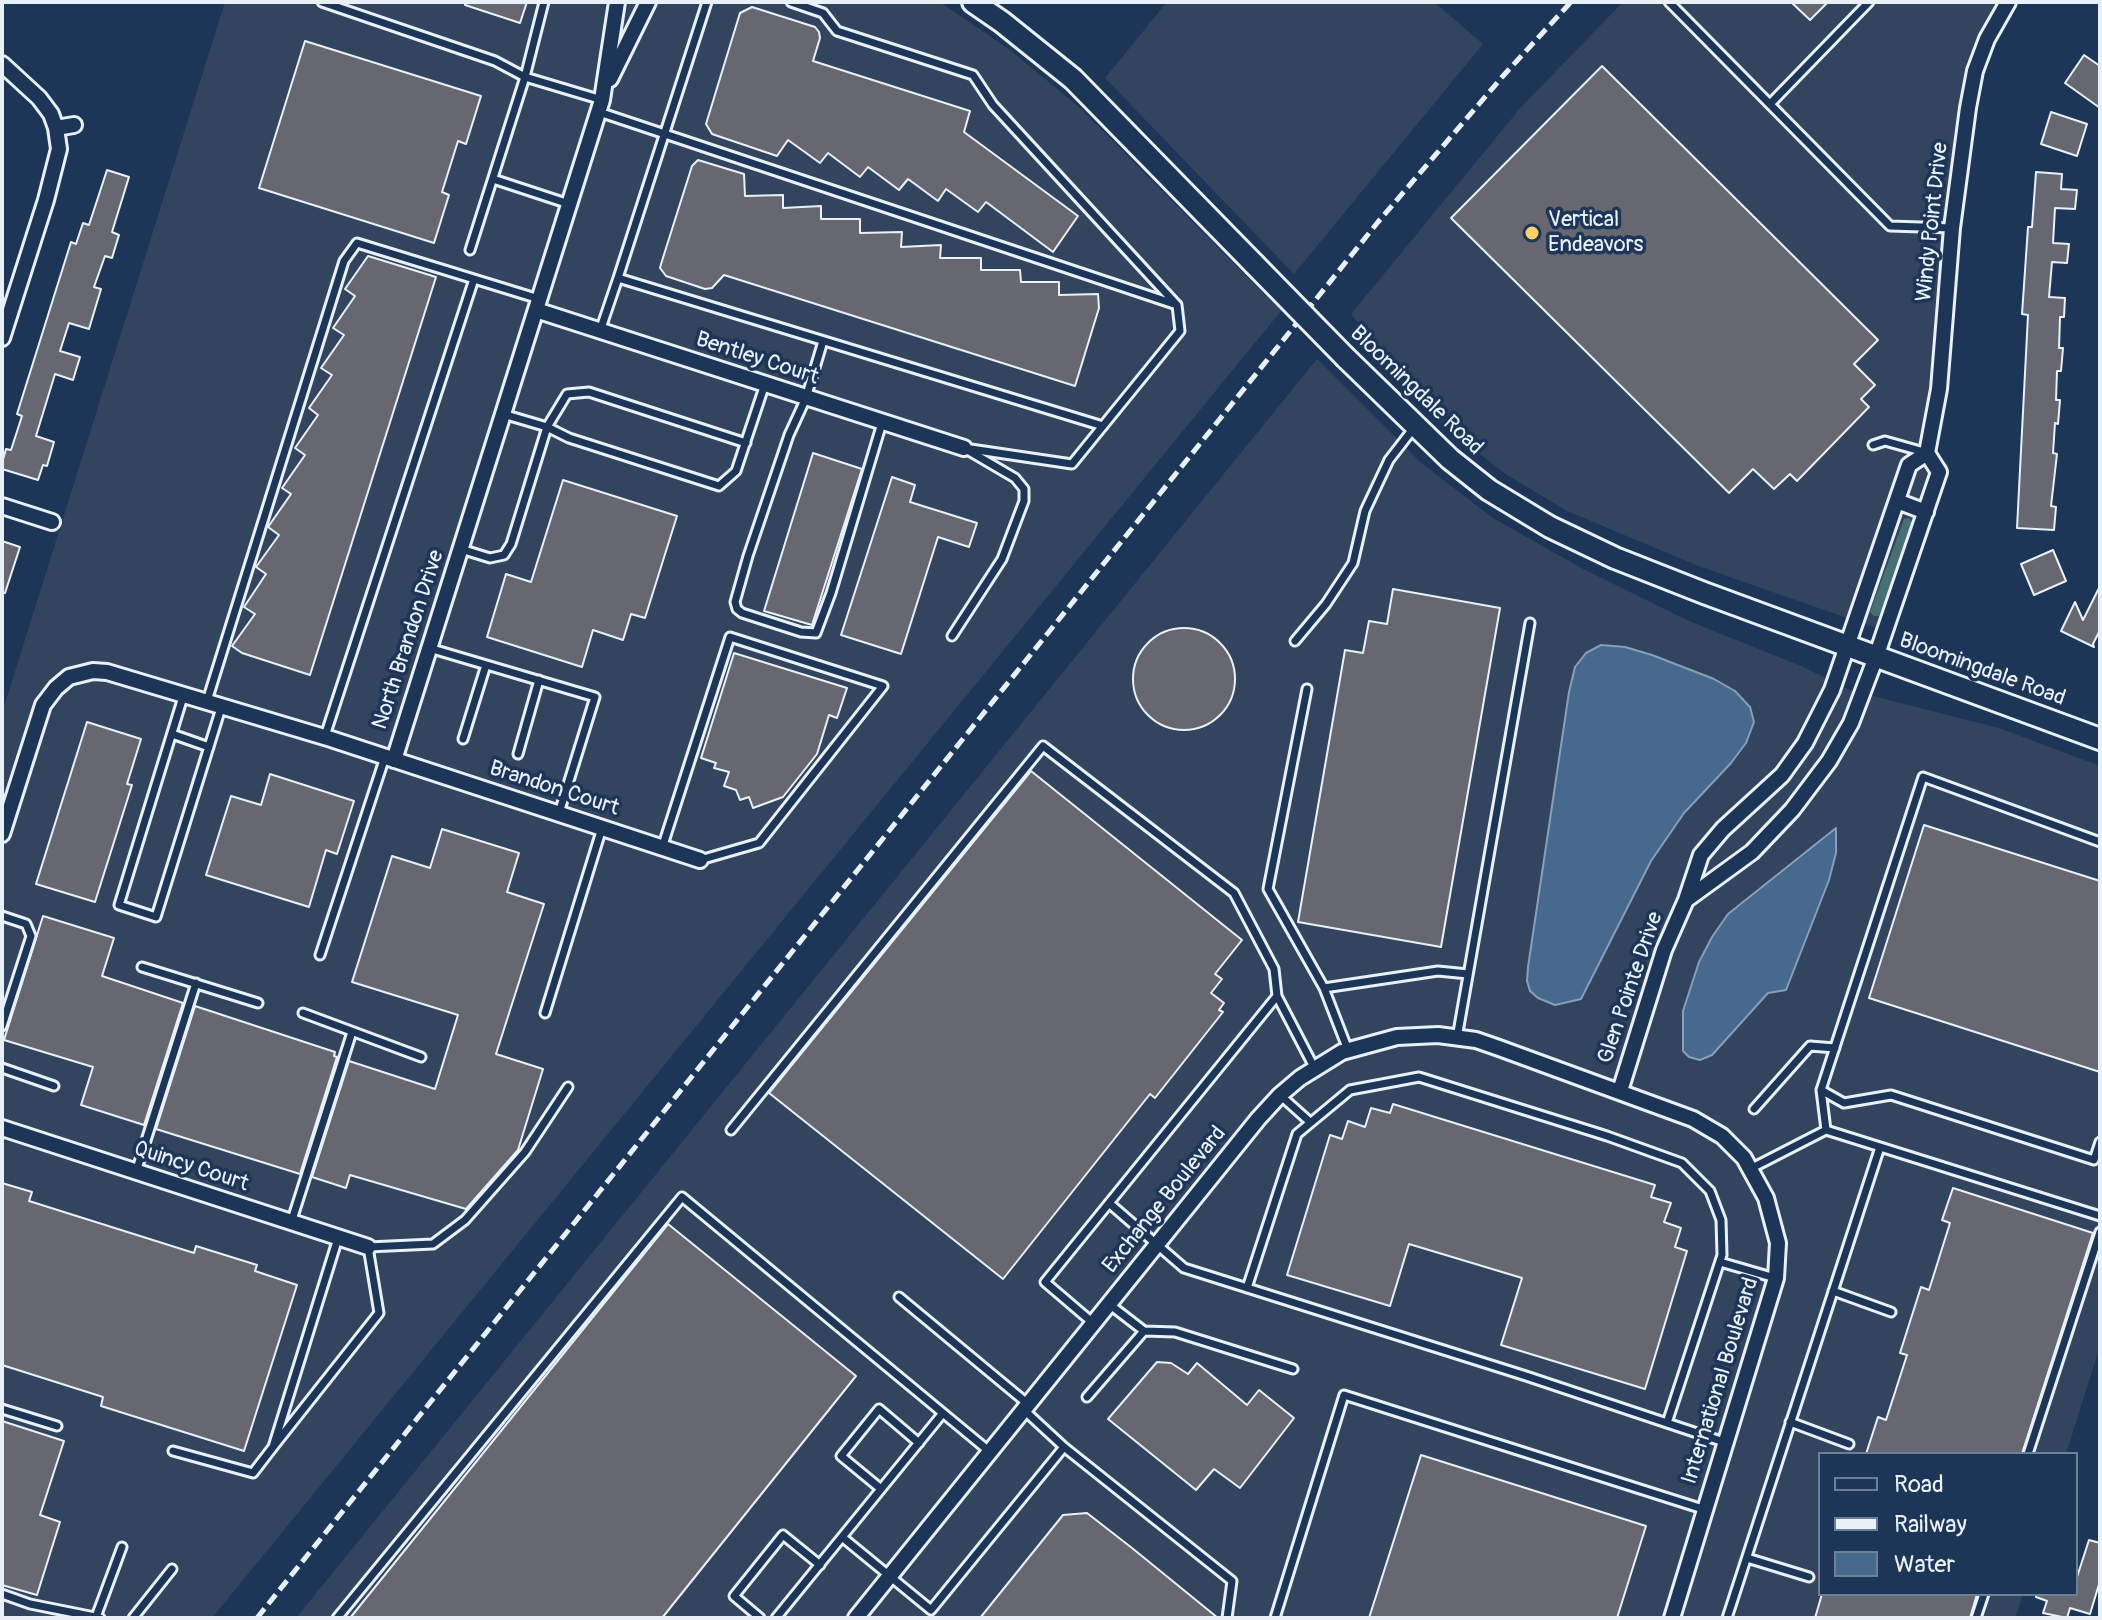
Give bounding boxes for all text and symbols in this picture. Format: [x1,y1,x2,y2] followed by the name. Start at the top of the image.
[1911,141,1955,303] street label: Windy Point Drive
[1548,207,1643,258] place label: Vertical Endeavors
[1523,224,1541,242] marker: Vertical Endeavors
[1344,321,1488,461] street label: Bloomingdale Road
[692,327,822,391] street label: Bentley Court
[368,547,450,733] street label: North Brandon Drive
[1895,628,2069,712] street label: Bloomingdale Road
[486,756,622,822] street label: Brandon Court
[1593,909,1669,1067] street label: Glen Pointe Drive
[1098,1121,1232,1279] street label: Exchange Boulevard
[130,1136,252,1198] street label: Quincy Court
[1677,1274,1765,1488] street label: International Boulevard
[1818,1452,2078,1596] legend
[1894,1470,1944,1499] text: Road
[1894,1510,1967,1539] text: Railway
[1894,1550,1955,1579] text: Water

